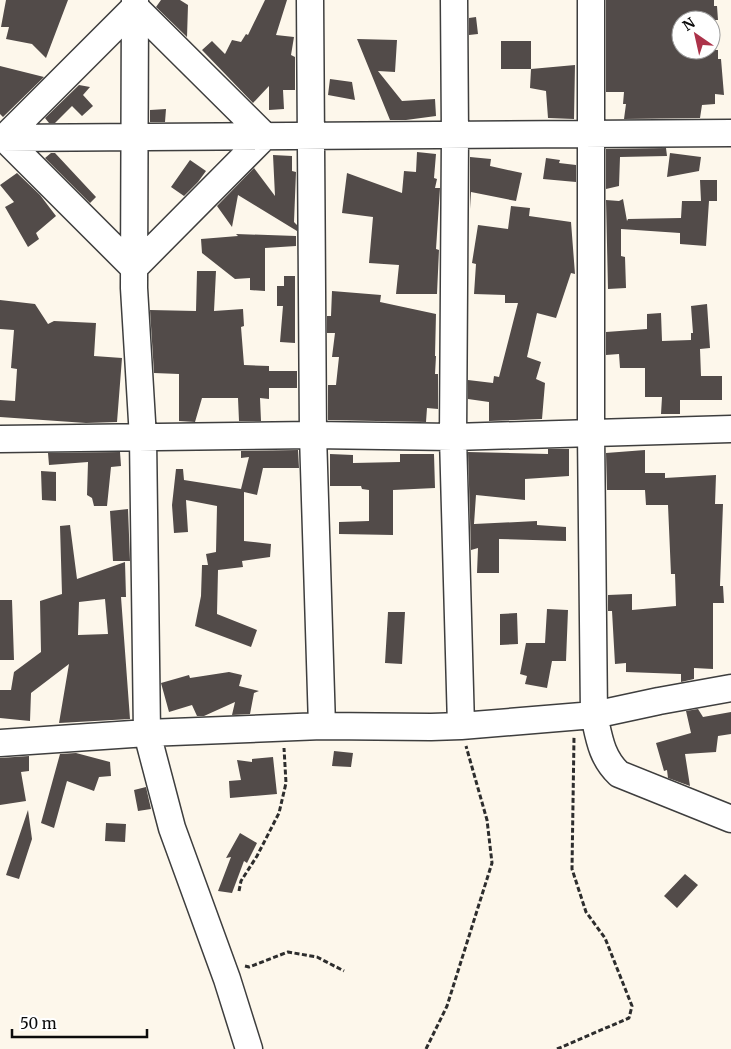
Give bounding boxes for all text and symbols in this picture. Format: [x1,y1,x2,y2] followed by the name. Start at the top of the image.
[671,10,721,60] north arrow
[679,14,698,35] text: N
[12,1006,148,1038] scale bar
[20,1014,57,1033] text: 50 m

